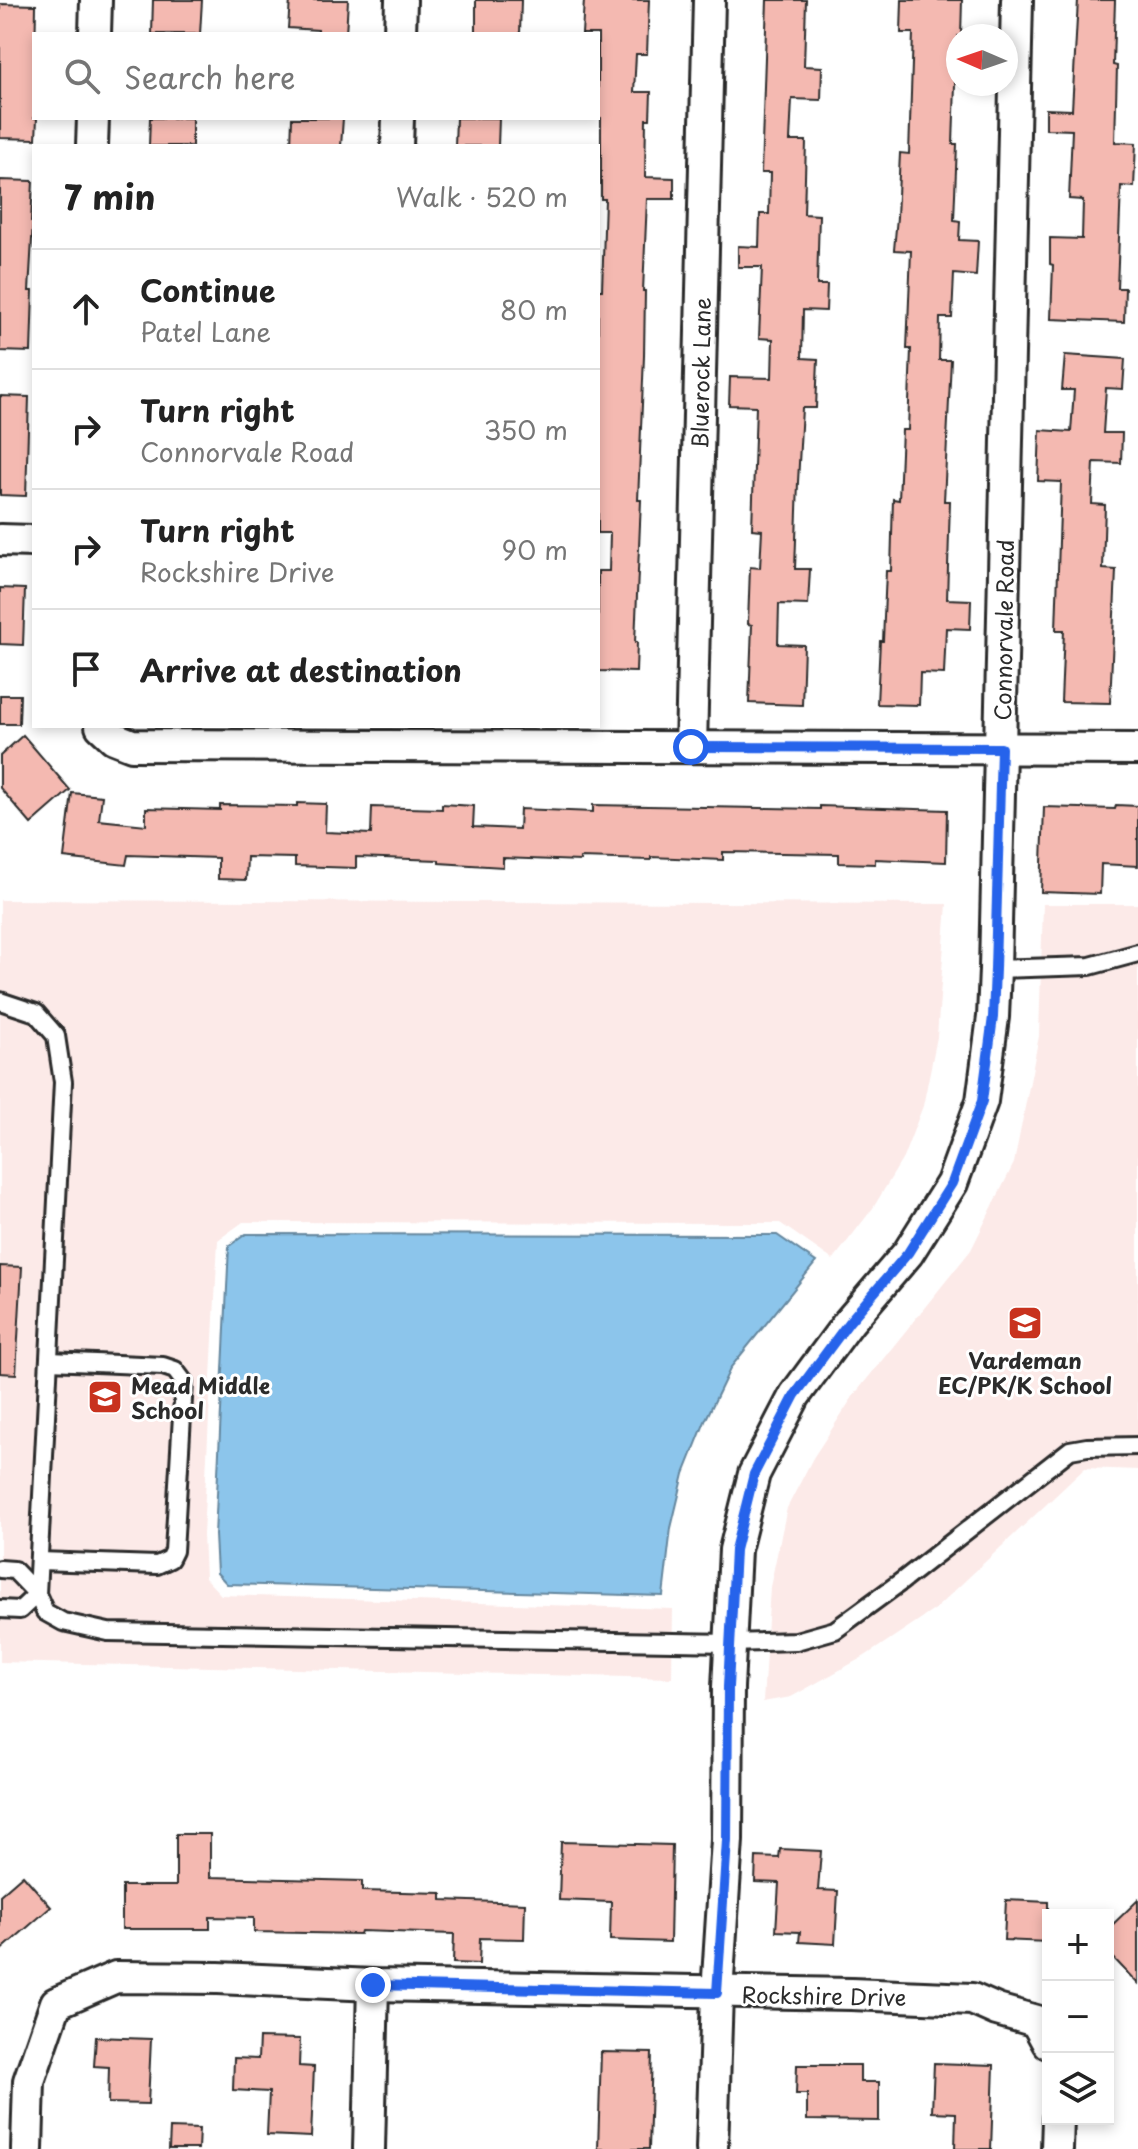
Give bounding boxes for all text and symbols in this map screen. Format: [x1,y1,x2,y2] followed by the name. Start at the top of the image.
[946,24,1018,96] north arrow
[32,32,600,120] search box
[60,54,104,98] icon: search
[124,54,296,99] text: Search here
[64,170,155,222] text: 7 min
[396,177,568,216] text: Walk · 520 m
[140,267,275,312] text: Continue
[64,287,108,331] icon: ahead
[500,290,568,329] text: 80 m
[682,297,718,449] street label: Bluerock Lane
[140,312,271,351] text: Patel Lane
[140,387,295,432] text: Turn right
[64,407,108,451] icon: right
[484,410,568,449] text: 350 m
[140,432,354,471] text: Connorvale Road
[140,507,295,552] text: Turn right
[64,527,108,571] icon: right
[501,530,568,569] text: 90 m
[985,539,1021,721] street label: Connorvale Road
[140,552,335,591] text: Rockshire Drive
[64,647,108,691] icon: arrive
[140,647,462,692] text: Arrive at destination
[673,729,709,765] route start
[1006,1304,1044,1342] school or university icon: Vardeman EC/PK/K School
[938,1343,1112,1401] place label: Vardeman EC/PK/K School
[131,1368,270,1426] place label: Mead Middle School
[86,1378,124,1416] school or university icon: Mead Middle School
[1042,1909,1114,2125] map controls
[1042,1909,1114,1981] button: +
[355,1967,391,2003] route end
[741,1977,907,2013] street label: Rockshire Drive
[1042,1981,1114,2053] button: −
[1042,2053,1114,2125] button: layers

